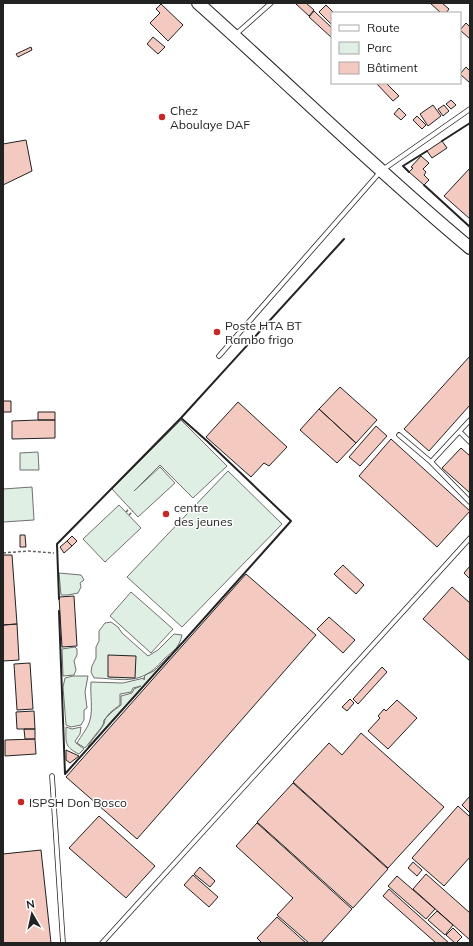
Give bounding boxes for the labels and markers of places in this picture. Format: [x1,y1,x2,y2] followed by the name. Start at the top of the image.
[170,103,250,132] place label: Chez Aboulaye DAF
[157,112,167,122] marker: Chez Aboulaye DAF
[225,318,303,347] place label: Poste HTA BT Rambo frigo
[212,327,222,337] marker: Poste HTA BT Rambo frigo
[174,500,233,529] place label: centre des jeunes
[161,509,171,519] marker: centre des jeunes
[29,795,127,810] place label: ISPSH Don Bosco
[16,797,26,807] marker: ISPSH Don Bosco

